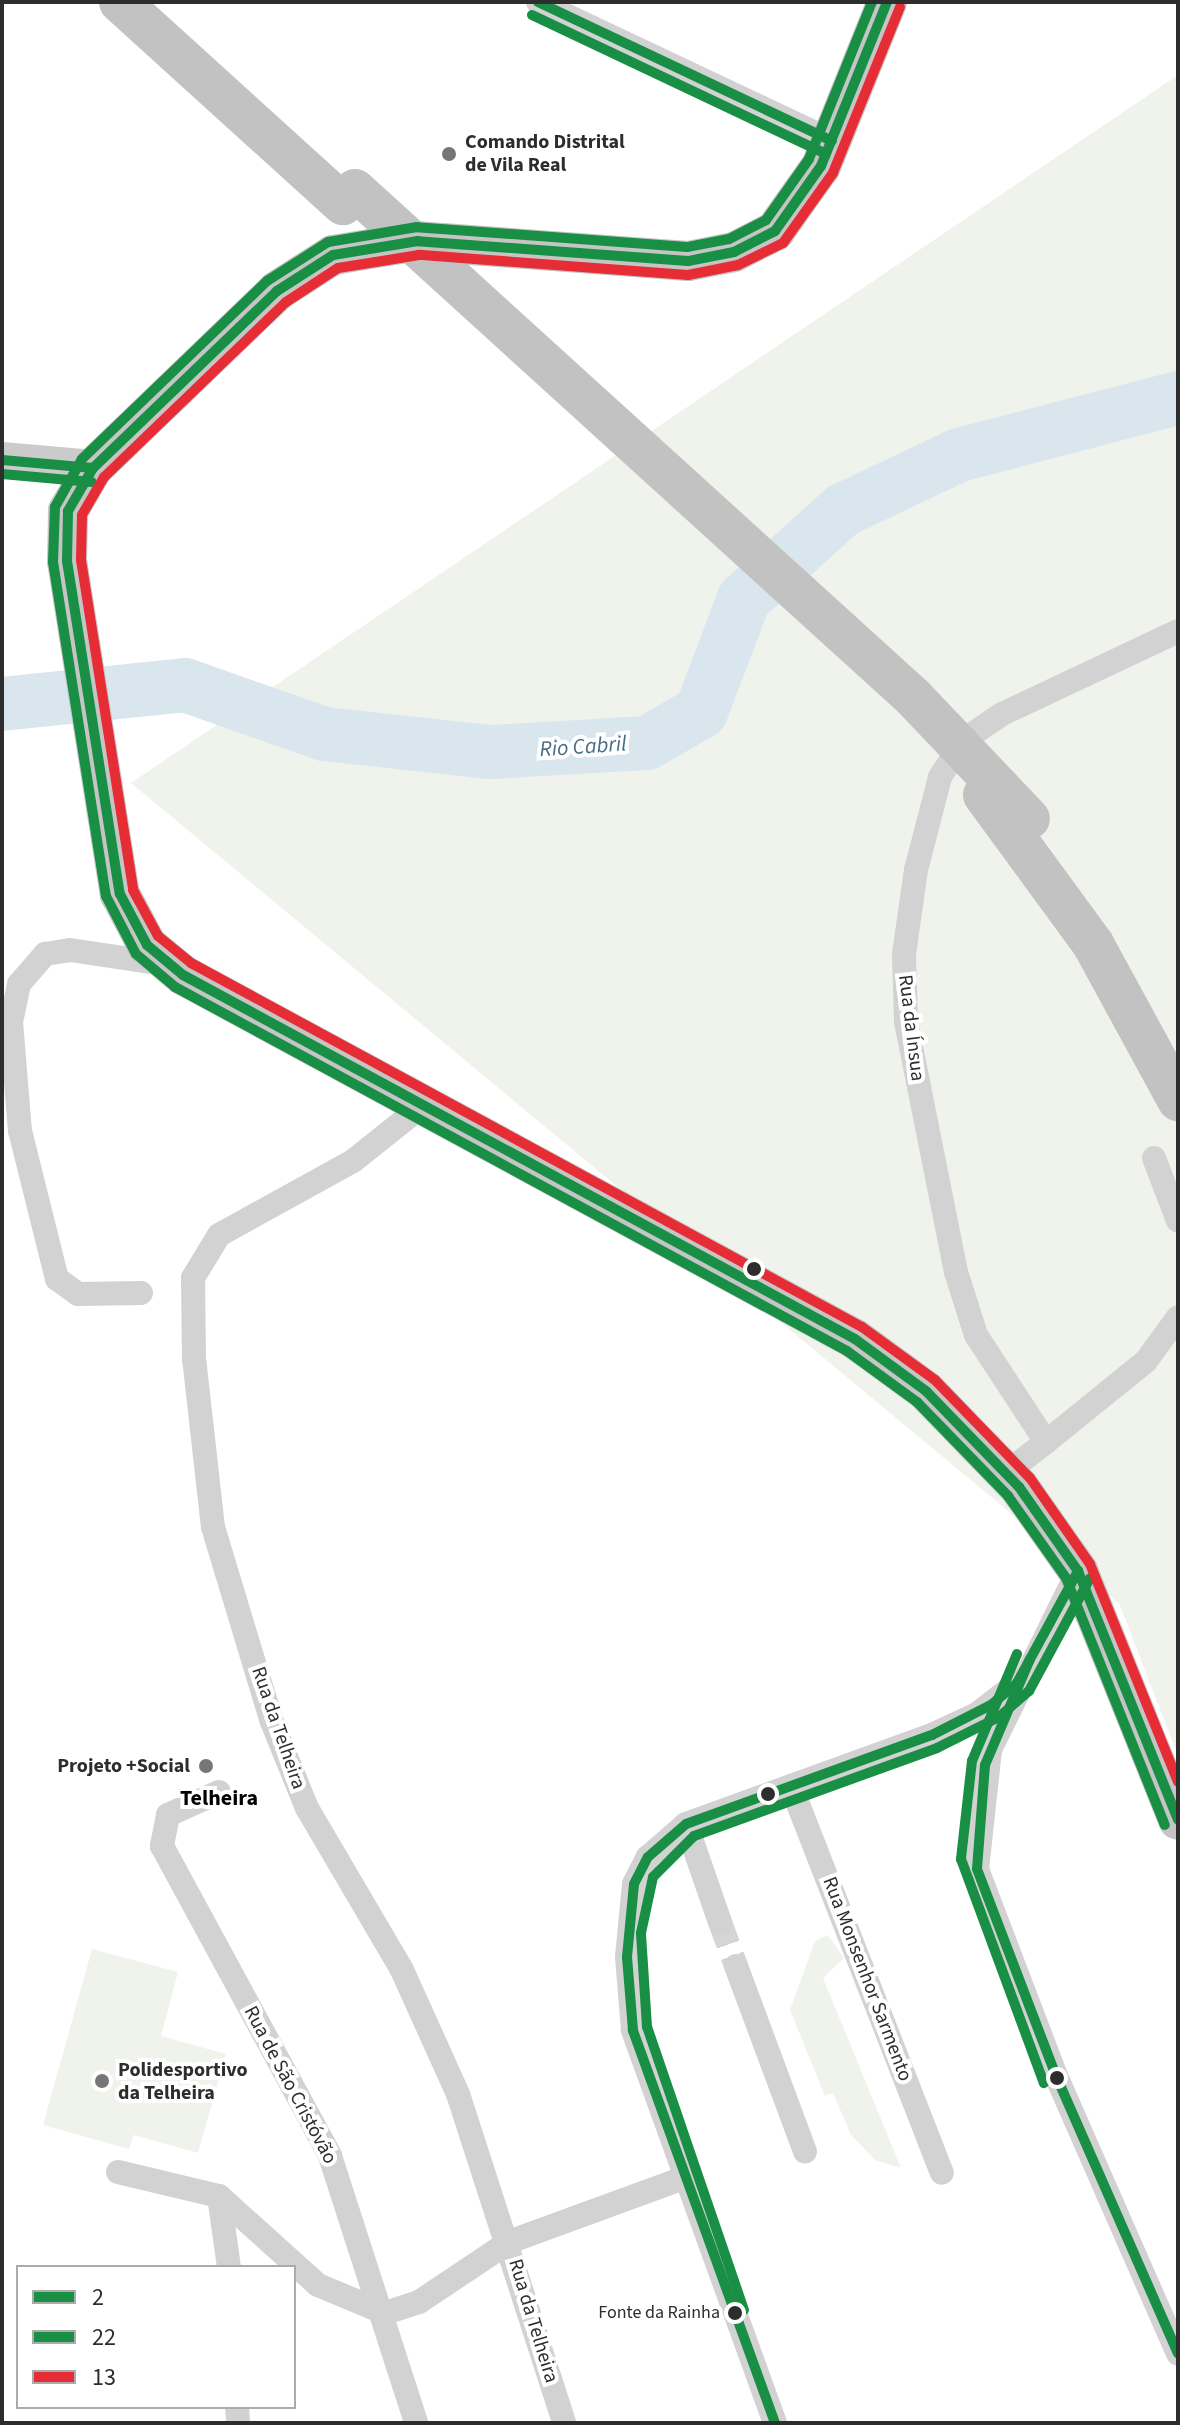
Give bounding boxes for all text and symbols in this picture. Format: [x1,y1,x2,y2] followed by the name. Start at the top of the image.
[465,130,625,177] place label: Comando Distrital de Vila Real
[440,145,458,163] marker: Comando Distrital de Vila Real
[539,731,627,763] water label: Rio Cabril
[893,973,929,1083] street label: Rua da Ínsua
[746,1261,762,1277] unlabelled marker
[246,1663,310,1793] street label: Rua da Telheira
[57,1754,190,1778] place label: Projeto +Social
[197,1757,215,1775] marker: Projeto +Social
[180,1786,258,1812] district label: Telheira
[760,1786,776,1802] unlabelled marker
[817,1873,917,2085] street label: Rua Monsenhor Sarmento
[238,2002,342,2168] street label: Rua de São Cristóvão
[118,2058,248,2105] place label: Polidesportivo da Telheira
[1049,2070,1065,2086] unlabelled marker
[93,2072,111,2090] marker: Polidesportivo da Telheira
[503,2256,563,2386] street label: Rua da Telheira
[16,2265,296,2409] legend
[92,2280,104,2315] text: 2
[598,2302,720,2324] place label: Fonte da Rainha
[727,2305,743,2321] marker: Fonte da Rainha
[92,2320,116,2355] text: 22
[92,2360,116,2395] text: 13

